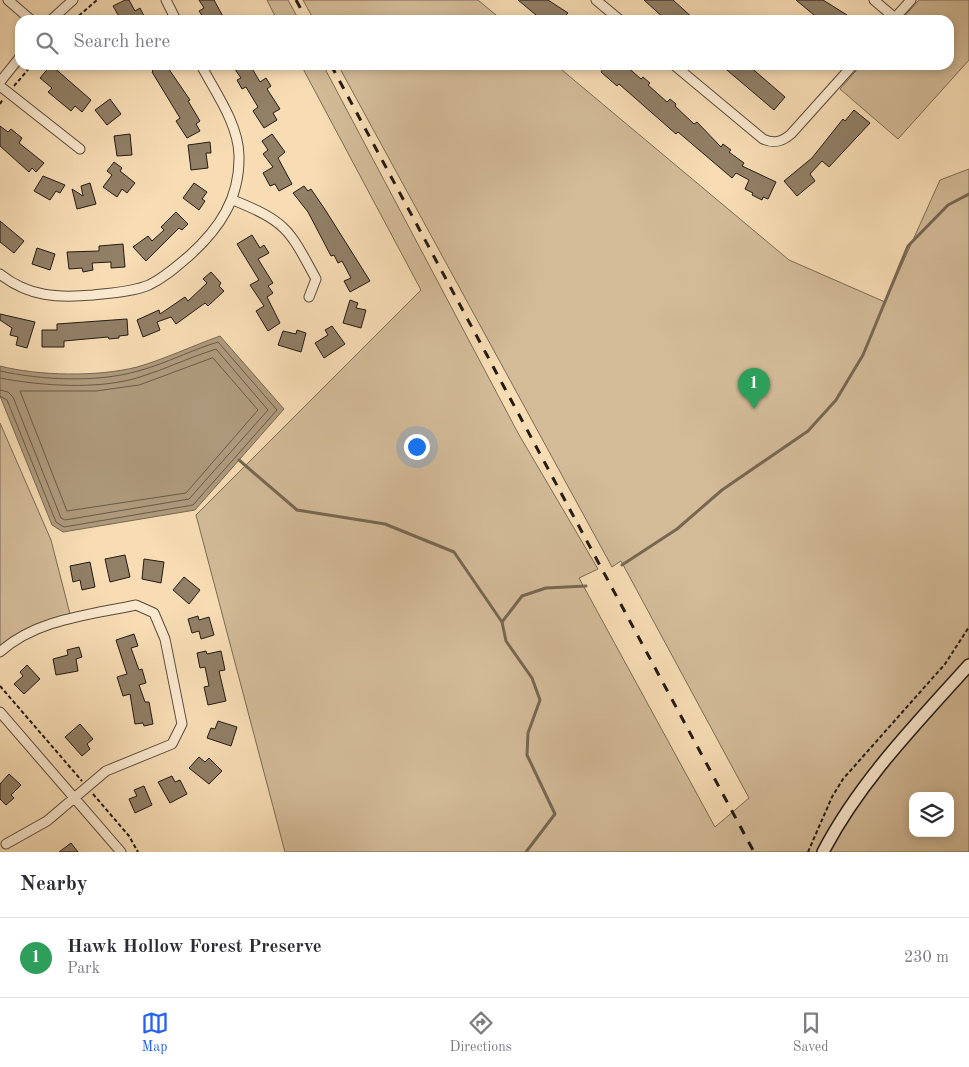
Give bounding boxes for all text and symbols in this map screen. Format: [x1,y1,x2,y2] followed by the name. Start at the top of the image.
[15,15,954,70] search box
[33,29,61,57] icon: search
[73,33,170,52] text: Search here
[738,368,770,409] pin: 1
[404,434,430,460] your location
[909,792,954,837] map controls
[909,792,954,837] button: layers
[20,874,88,895] text: Nearby
[67,938,322,957] text: Hawk Hollow Forest Preserve
[31,950,41,966] text: 1
[904,950,949,966] text: 230 m
[67,961,100,977] text: Park
[141,1009,169,1056] tab: Map
[450,1009,512,1056] tab: Directions
[793,1009,828,1056] tab: Saved

